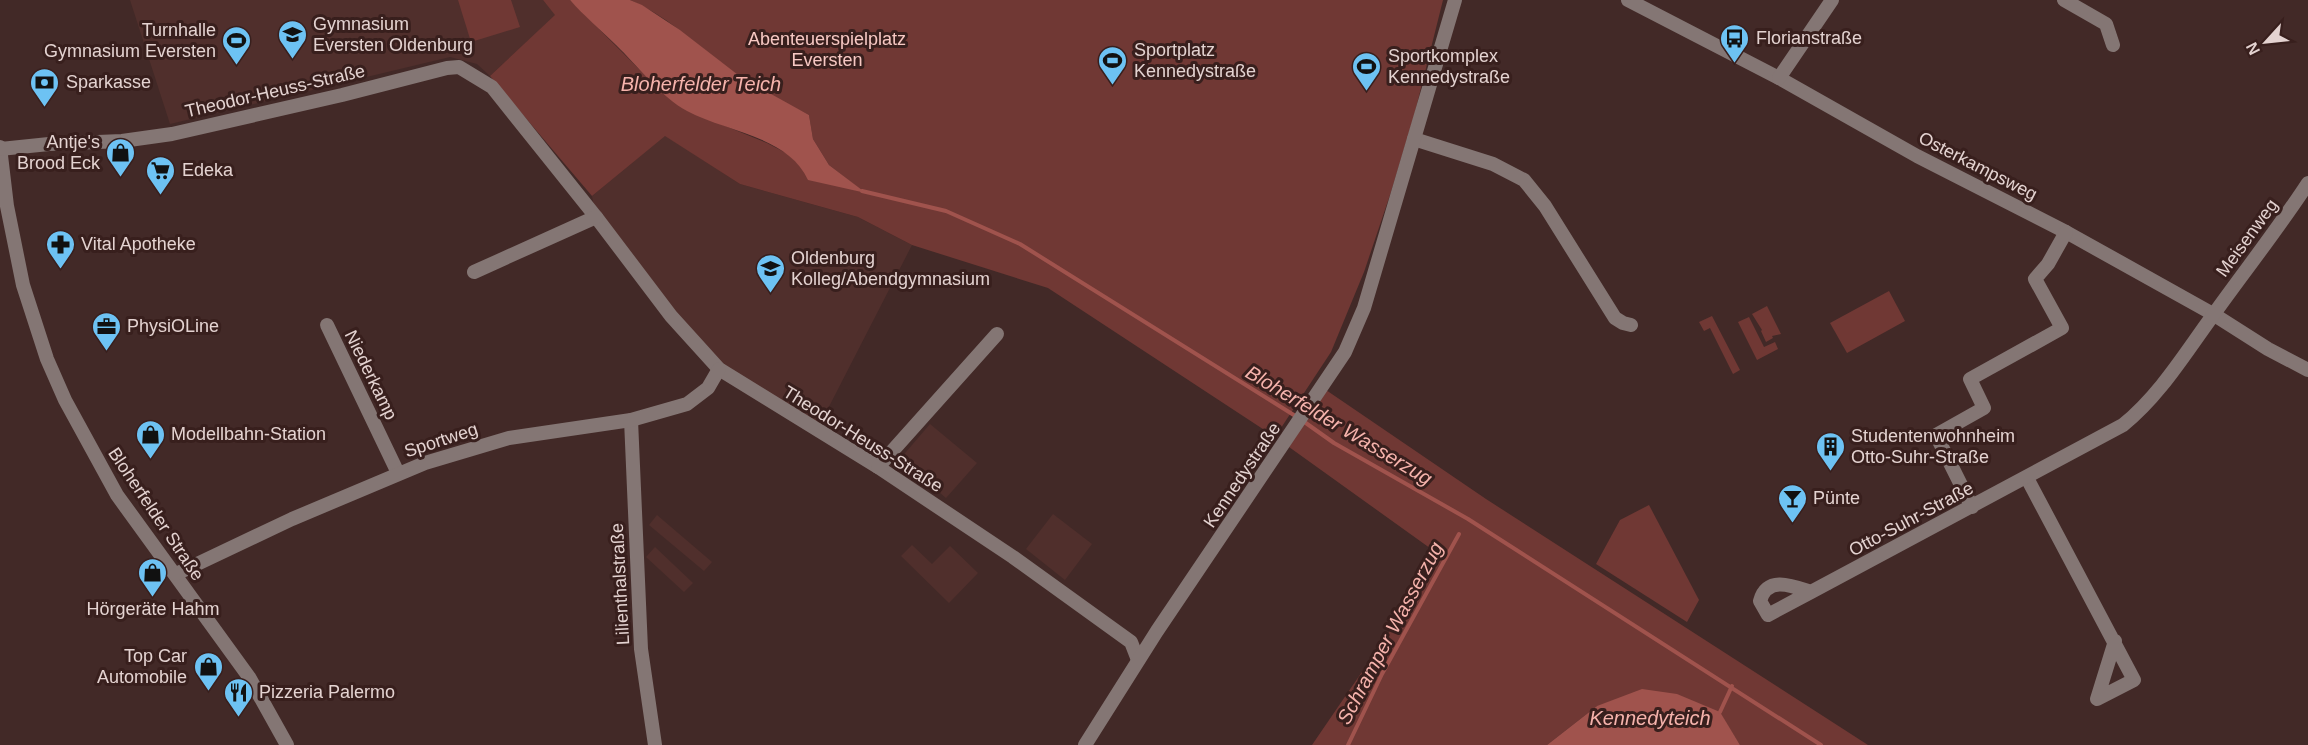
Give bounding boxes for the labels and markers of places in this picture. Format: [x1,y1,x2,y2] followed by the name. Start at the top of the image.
[313,14,473,55] place label: Gymnasium Eversten Oldenburg
[276,18,308,60] school or university icon: Gymnasium Eversten Oldenburg
[44,20,216,61] place label: Turnhalle Gymnasium Eversten
[1719,22,1751,64] bus stop icon: Florianstraße
[221,24,253,66] sports icon: Turnhalle Gymnasium Eversten
[1756,28,1862,48] place label: Florianstraße
[1134,40,1256,81] place label: Sportplatz Kennedystraße
[1097,44,1129,86] sports icon: Sportplatz Kennedystraße
[1388,46,1510,87] place label: Sportkomplex Kennedystraße
[1351,50,1383,92] sports icon: Sportkomplex Kennedystraße
[29,66,61,108] bank icon: Sparkasse
[66,72,151,92] place label: Sparkasse
[17,132,101,173] place label: Antje's Brood Eck
[105,136,137,178] shop icon: Antje's Brood Eck
[145,154,177,196] supermarket icon: Edeka
[182,160,234,180] place label: Edeka
[44,228,76,270] pharmacy icon: Vital Apotheke
[81,234,196,254] place label: Vital Apotheke
[791,248,990,289] place label: Oldenburg Kolleg/Abendgymnasium
[754,252,786,294] school or university icon: Oldenburg Kolleg/Abendgymnasium
[90,310,122,352] office icon: PhysiOLine
[127,316,219,336] place label: PhysiOLine
[134,418,166,460] shop icon: Modellbahn-Station
[171,424,326,444] place label: Modellbahn-Station
[1851,426,2015,467] place label: Studentenwohnheim Otto-Suhr-Straße
[1814,430,1846,472] building icon: Studentenwohnheim Otto-Suhr-Straße
[1776,482,1808,524] bar icon: Pünte
[1813,488,1860,508] place label: Pünte
[137,556,169,598] shop icon: Hörgeräte Hahm
[86,599,220,619] place label: Hörgeräte Hahm
[97,646,187,687] place label: Top Car Automobile
[192,650,224,692] shop icon: Top Car Automobile
[222,676,254,718] restaurant icon: Pizzeria Palermo
[259,682,395,702] place label: Pizzeria Palermo

